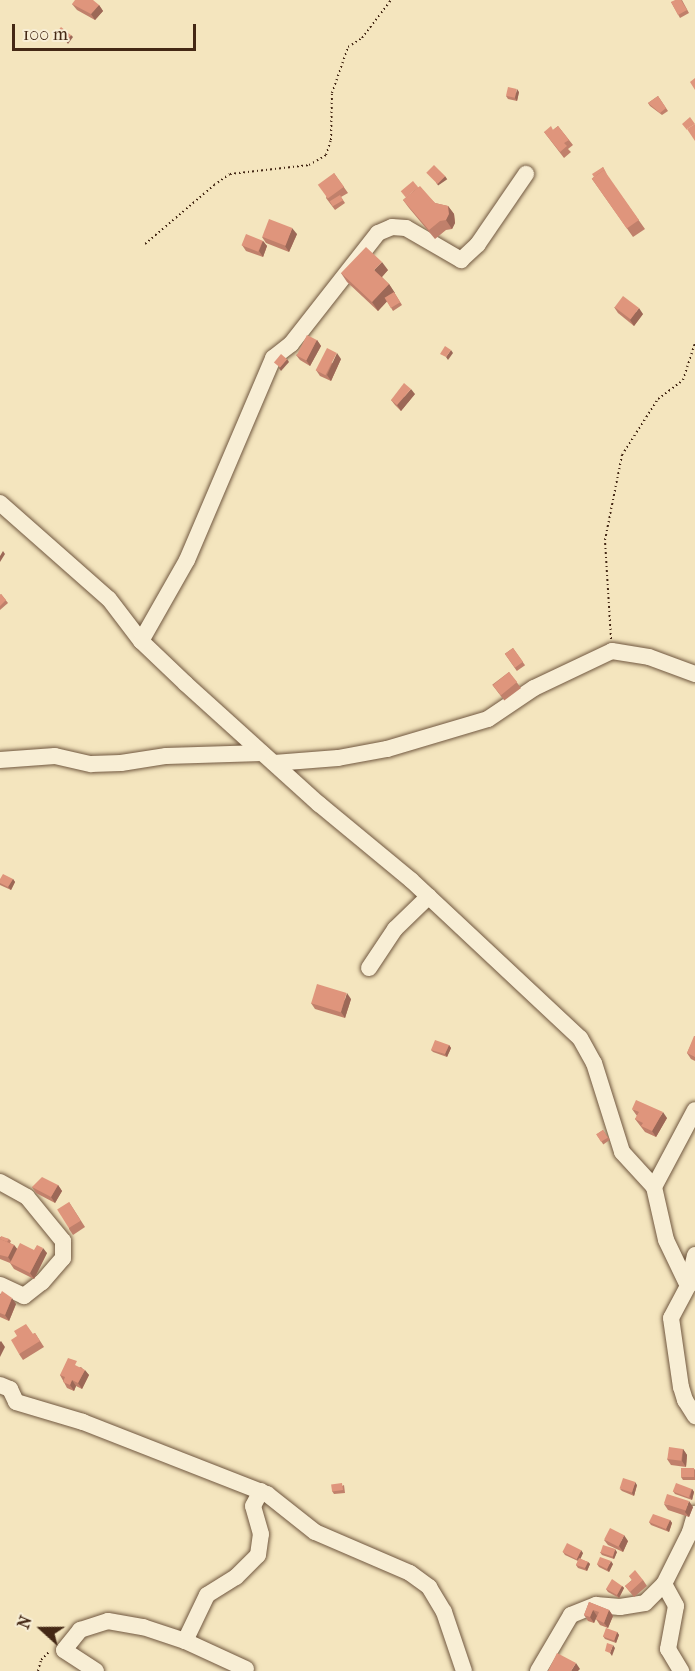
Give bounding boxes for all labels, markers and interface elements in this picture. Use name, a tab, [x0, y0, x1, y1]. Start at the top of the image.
scale bar	[15, 12, 200, 50]
text: 100 m	[23, 24, 68, 45]
north arrow	[12, 1599, 72, 1659]
text: N	[14, 1613, 36, 1631]

